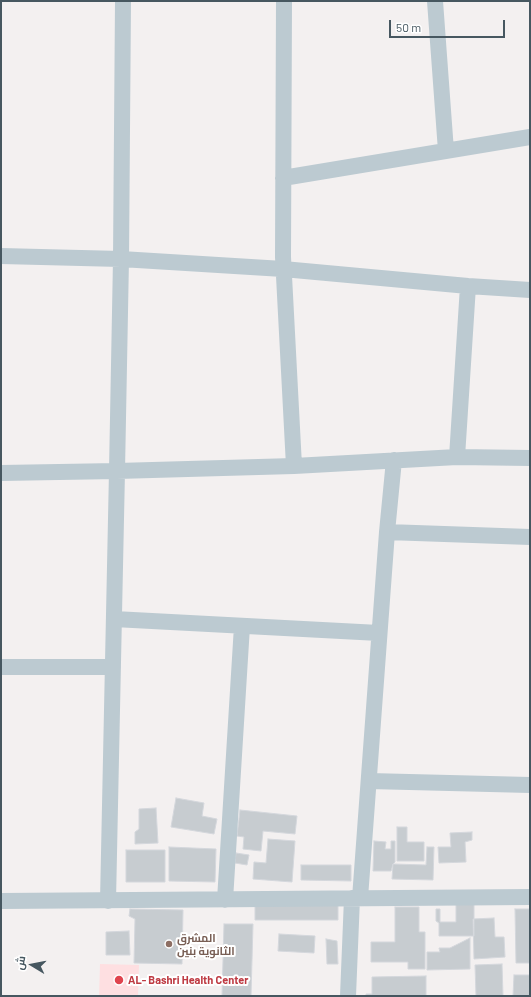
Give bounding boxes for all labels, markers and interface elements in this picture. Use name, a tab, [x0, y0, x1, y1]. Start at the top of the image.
scale bar	[391, 12, 507, 38]
text: 50 m	[396, 20, 421, 34]
place label: المشرق الثانوية بنين	[177, 931, 235, 957]
marker: المشرق الثانوية بنين	[164, 939, 174, 949]
north arrow	[12, 945, 52, 985]
text: ش	[12, 955, 27, 971]
place label: AL- Bashri Health Center	[128, 973, 248, 987]
marker: AL- Bashri Health Center	[113, 974, 125, 986]

